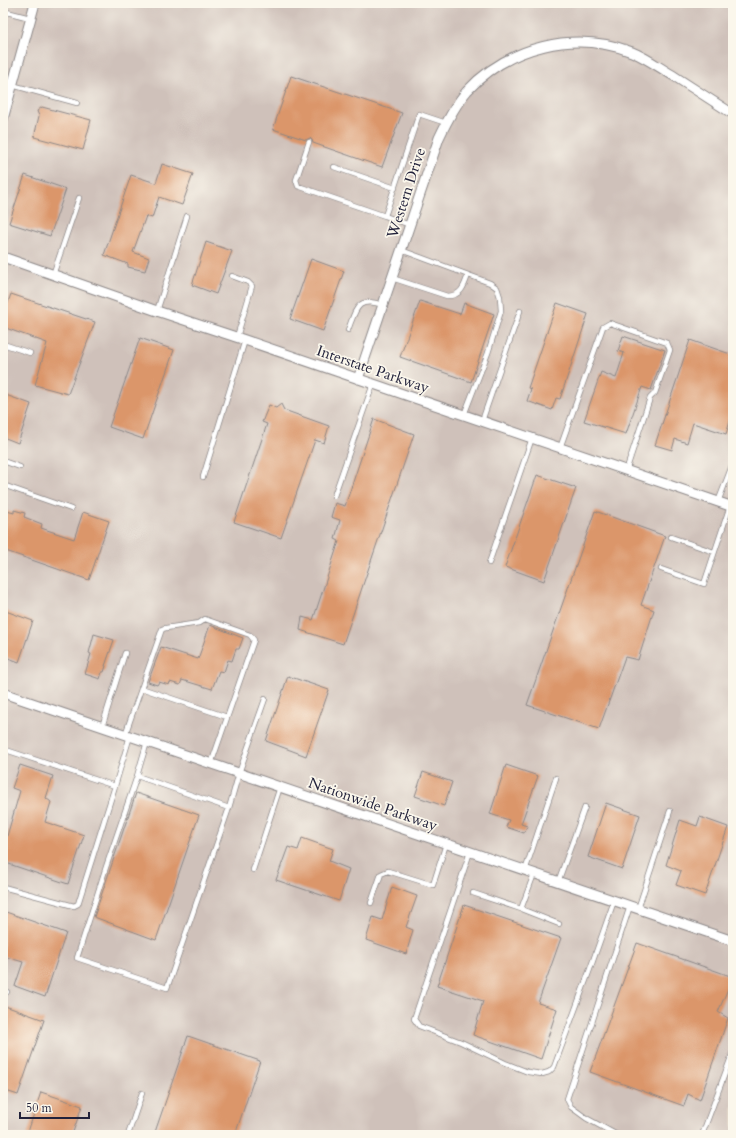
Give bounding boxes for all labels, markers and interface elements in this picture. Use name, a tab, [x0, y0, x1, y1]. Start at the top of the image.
street label: Western Drive	[382, 145, 430, 242]
street label: Interstate Parkway	[314, 340, 432, 398]
street label: Nationwide Parkway	[306, 773, 440, 835]
scale bar	[20, 1094, 89, 1120]
text: 50 m	[26, 1100, 53, 1116]

